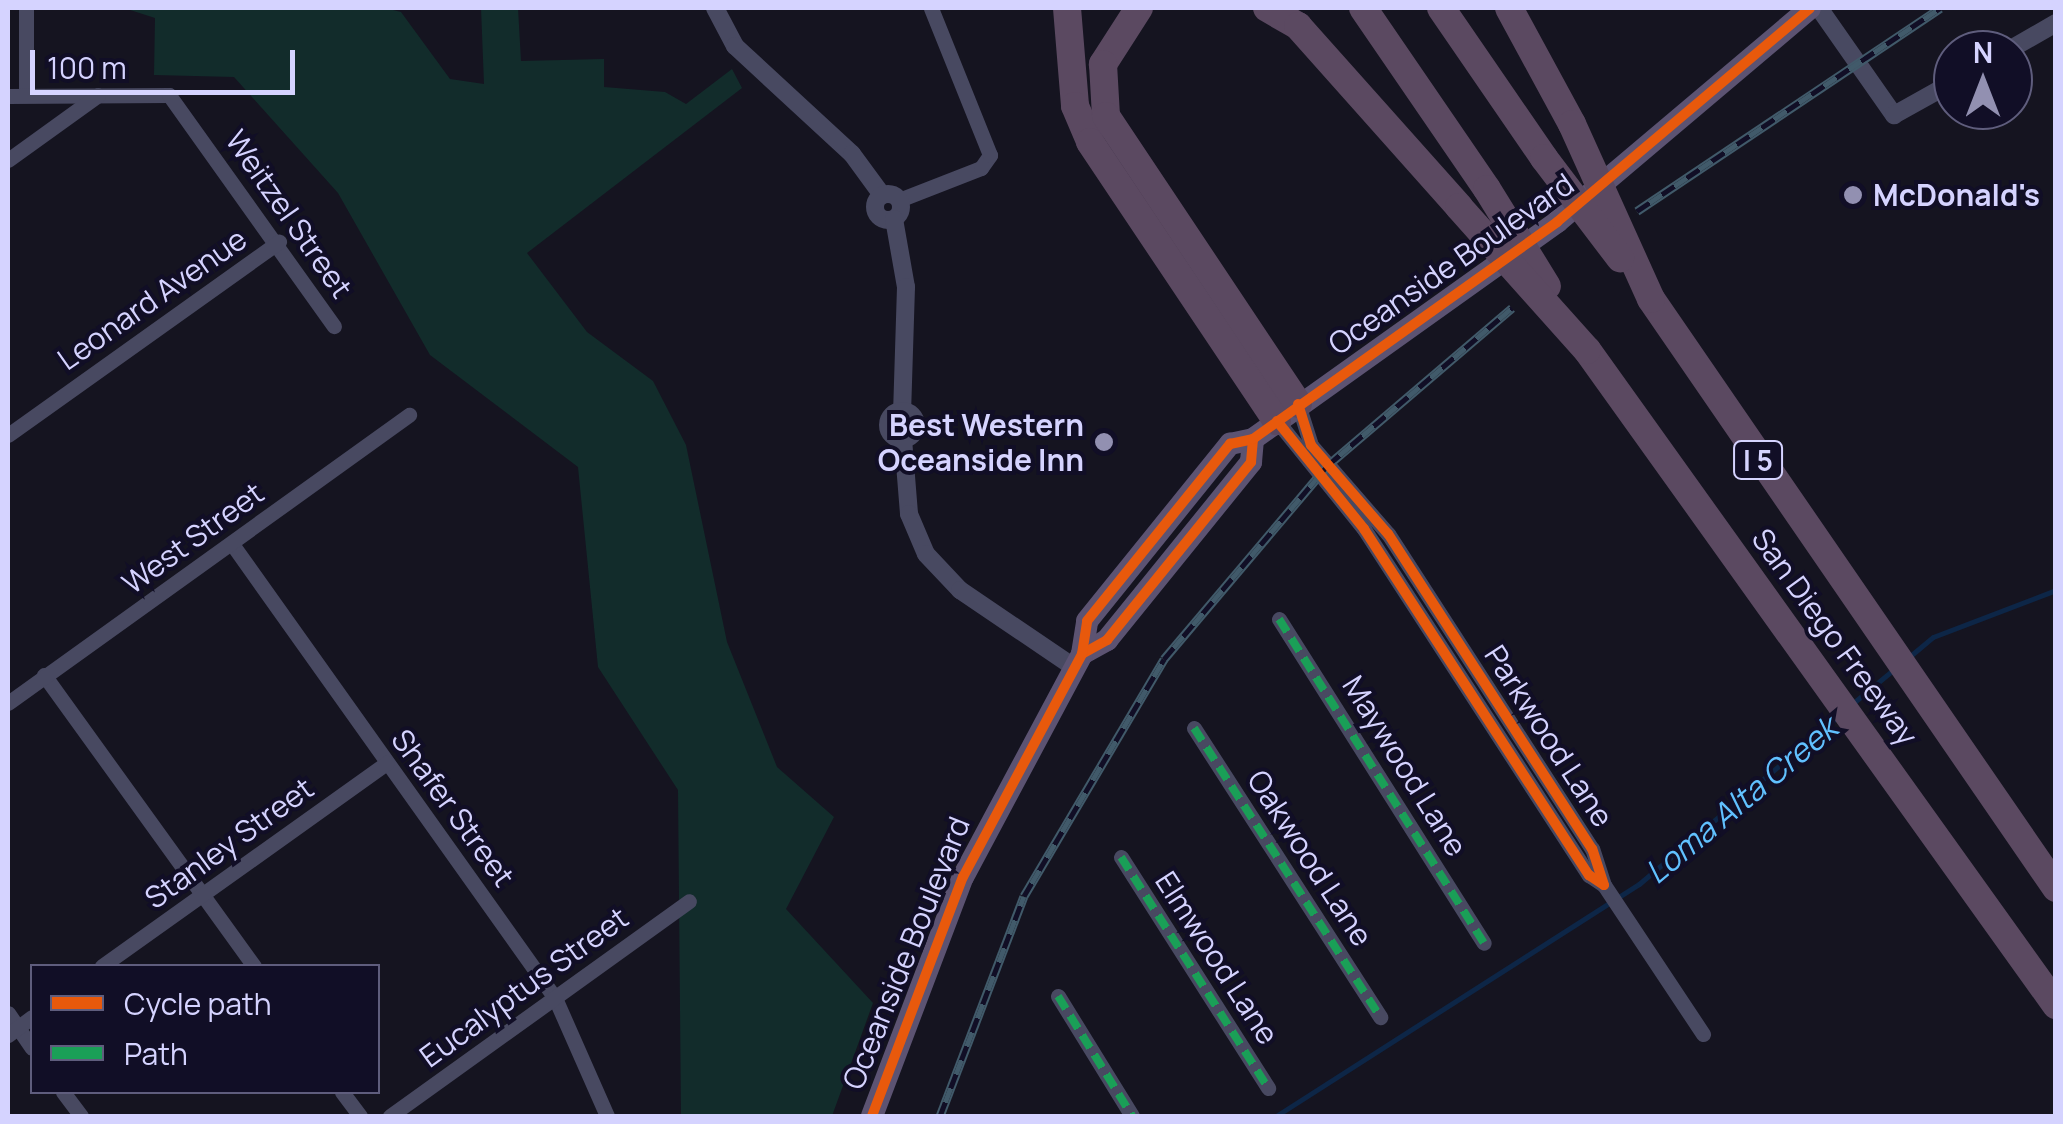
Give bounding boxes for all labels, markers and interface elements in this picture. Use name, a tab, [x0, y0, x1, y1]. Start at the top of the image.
scale bar	[35, 30, 300, 92]
north arrow	[1933, 30, 2033, 130]
text: N	[1973, 33, 1993, 71]
text: 100 m	[47, 47, 127, 88]
street label: Weitzel Street	[218, 123, 360, 305]
street label: Oceanside Boulevard	[1322, 166, 1580, 362]
place label: McDonald's	[1873, 177, 2040, 213]
marker: McDonald's	[1842, 184, 1864, 206]
street label: Leonard Avenue	[51, 221, 253, 377]
place label: Best Western Oceanside Inn	[878, 407, 1084, 478]
marker: Best Western Oceanside Inn	[1093, 431, 1115, 453]
road number: I 5	[1733, 437, 1783, 483]
street label: West Street	[115, 475, 271, 601]
street label: San Diego Freeway	[1744, 522, 1926, 752]
street label: Parkwood Lane	[1477, 639, 1621, 833]
street label: Maywood Lane	[1335, 669, 1475, 863]
water label: Loma Alta Creek	[1637, 709, 1845, 891]
street label: Shafer Street	[384, 722, 522, 894]
street label: Oakwood Lane	[1240, 763, 1380, 953]
street label: Stanley Street	[138, 770, 320, 916]
street label: Oceanside Boulevard	[835, 811, 977, 1095]
street label: Elmwood Lane	[1148, 865, 1286, 1051]
street label: Eucalyptus Street	[413, 899, 635, 1075]
legend	[30, 964, 380, 1094]
text: Cycle path	[124, 983, 272, 1024]
text: Path	[124, 1033, 188, 1074]

